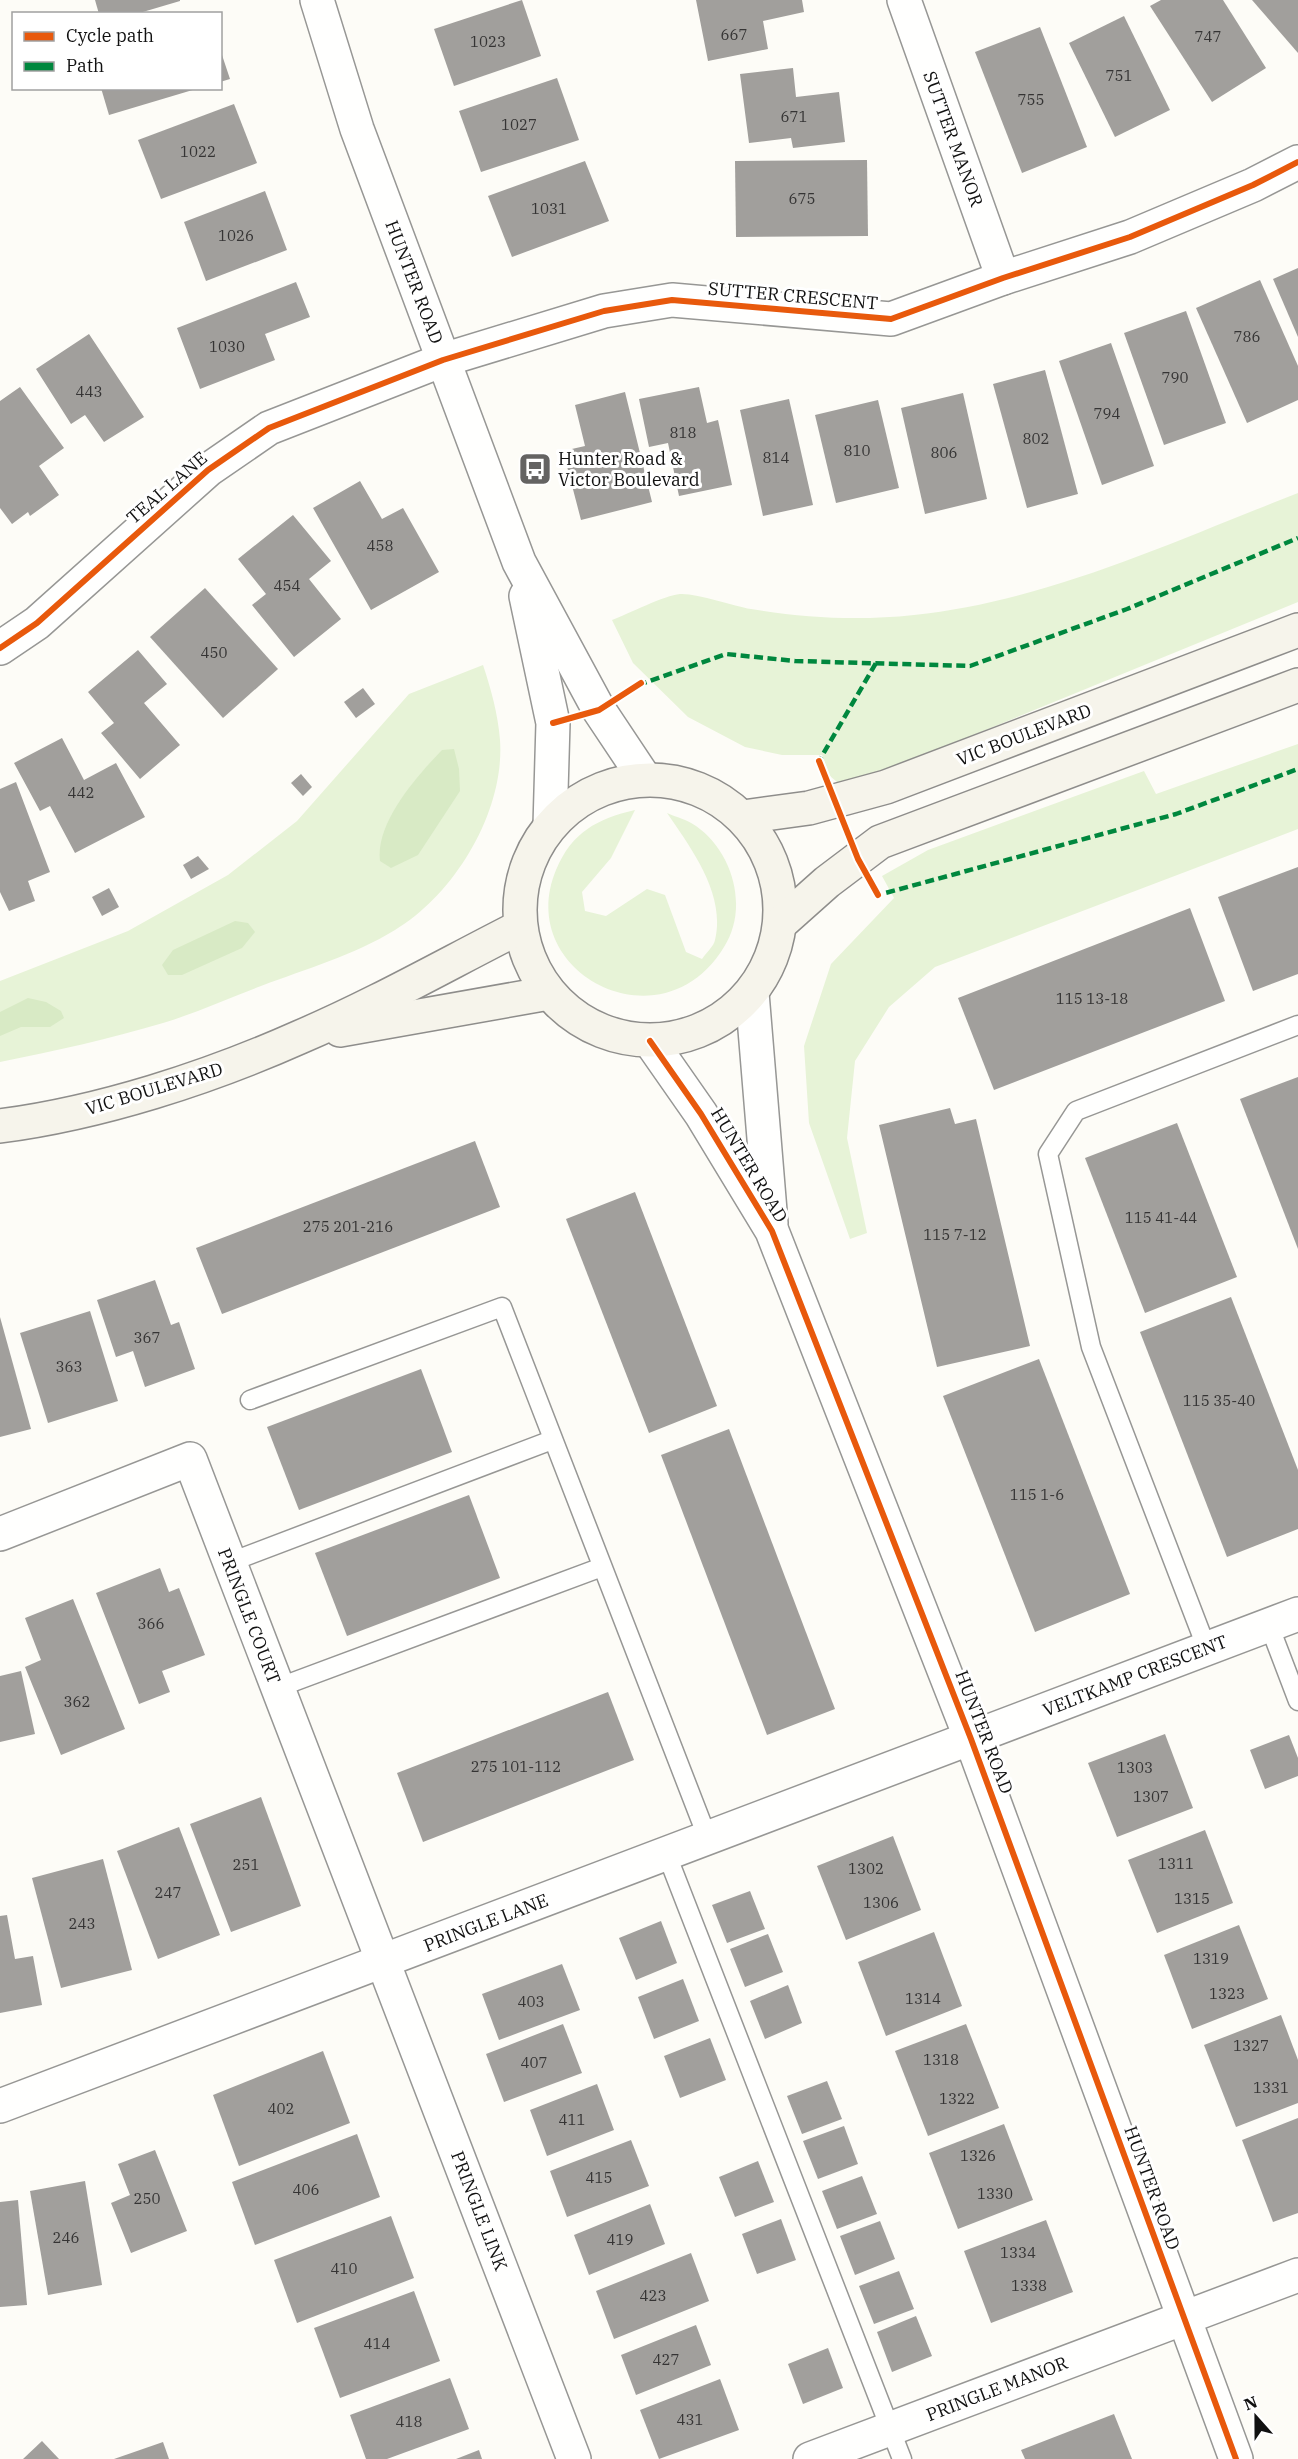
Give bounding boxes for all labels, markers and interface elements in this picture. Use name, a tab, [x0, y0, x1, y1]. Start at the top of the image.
legend	[12, 12, 222, 90]
text: Cycle path	[66, 24, 154, 47]
house number: 667	[720, 25, 748, 44]
house number: 747	[1194, 27, 1222, 46]
house number: 1023	[470, 32, 506, 51]
text: Path	[66, 54, 104, 77]
house number: 751	[1105, 66, 1133, 85]
street label: SUTTER MANOR	[918, 68, 989, 210]
house number: 755	[1017, 90, 1045, 109]
house number: 671	[780, 107, 808, 126]
house number: 1027	[501, 115, 537, 134]
house number: 1022	[180, 142, 216, 161]
house number: 675	[788, 189, 816, 208]
house number: 1031	[531, 199, 567, 218]
street label: HUNTER ROAD	[380, 217, 449, 347]
house number: 1026	[218, 226, 254, 245]
street label: SUTTER CRESCENT	[707, 277, 879, 314]
house number: 786	[1233, 327, 1261, 346]
house number: 1030	[209, 337, 245, 356]
house number: 790	[1161, 368, 1189, 387]
house number: 443	[75, 382, 103, 401]
house number: 794	[1093, 404, 1121, 423]
house number: 818	[669, 423, 697, 442]
house number: 802	[1022, 429, 1050, 448]
house number: 810	[843, 441, 871, 460]
house number: 806	[930, 443, 958, 462]
street label: TEAL LANE	[122, 446, 212, 529]
place label: Hunter Road & Victor Boulevard	[558, 447, 700, 491]
house number: 814	[762, 448, 790, 467]
bus stop icon: Hunter Road & Victor Boulevard	[517, 451, 553, 487]
house number: 458	[366, 536, 394, 555]
house number: 454	[273, 576, 301, 595]
house number: 450	[200, 643, 228, 662]
street label: VIC BOULEVARD	[953, 698, 1094, 771]
house number: 442	[67, 783, 95, 802]
house number: 115 13-18	[1056, 989, 1128, 1008]
street label: VIC BOULEVARD	[82, 1057, 225, 1120]
street label: HUNTER ROAD	[706, 1103, 793, 1227]
house number: 115 41-44	[1125, 1208, 1197, 1227]
house number: 275 201-216	[303, 1217, 393, 1236]
house number: 115 7-12	[923, 1225, 987, 1244]
house number: 367	[133, 1328, 161, 1347]
house number: 363	[55, 1357, 83, 1376]
house number: 115 35-40	[1183, 1391, 1255, 1410]
house number: 115 1-6	[1010, 1485, 1064, 1504]
street label: PRINGLE COURT	[213, 1545, 286, 1687]
house number: 366	[137, 1614, 165, 1633]
street label: VELTKAMP CRESCENT	[1039, 1630, 1231, 1721]
street label: HUNTER ROAD	[950, 1667, 1019, 1797]
house number: 362	[63, 1692, 91, 1711]
house number: 275 101-112	[471, 1757, 561, 1776]
house number: 1303	[1117, 1758, 1153, 1777]
house number: 1307	[1133, 1787, 1169, 1806]
house number: 1311	[1158, 1854, 1194, 1873]
house number: 251	[232, 1855, 260, 1874]
house number: 1302	[848, 1859, 884, 1878]
house number: 247	[154, 1883, 182, 1902]
street label: PRINGLE LANE	[420, 1888, 551, 1957]
house number: 1315	[1174, 1889, 1210, 1908]
house number: 1306	[863, 1893, 899, 1912]
house number: 243	[68, 1914, 96, 1933]
house number: 1319	[1193, 1949, 1229, 1968]
house number: 1323	[1209, 1984, 1245, 2003]
house number: 1314	[905, 1989, 941, 2008]
house number: 403	[517, 1992, 545, 2011]
house number: 1327	[1233, 2036, 1269, 2055]
house number: 1318	[923, 2050, 959, 2069]
house number: 407	[520, 2053, 548, 2072]
house number: 1331	[1253, 2078, 1289, 2097]
house number: 1322	[939, 2089, 975, 2108]
house number: 402	[267, 2099, 295, 2118]
house number: 411	[558, 2110, 586, 2129]
street label: HUNTER ROAD	[1119, 2123, 1186, 2253]
house number: 1326	[960, 2146, 996, 2165]
street label: PRINGLE LINK	[446, 2148, 513, 2274]
house number: 415	[585, 2168, 613, 2187]
house number: 406	[292, 2180, 320, 2199]
house number: 1330	[977, 2184, 1013, 2203]
house number: 250	[133, 2189, 161, 2208]
house number: 246	[52, 2228, 80, 2247]
house number: 419	[606, 2230, 634, 2249]
house number: 1334	[1000, 2243, 1036, 2262]
house number: 410	[330, 2259, 358, 2278]
house number: 1338	[1011, 2276, 1047, 2295]
house number: 423	[639, 2286, 667, 2305]
house number: 414	[363, 2334, 391, 2353]
house number: 427	[652, 2350, 680, 2369]
street label: PRINGLE MANOR	[923, 2351, 1071, 2426]
north arrow	[1226, 2387, 1286, 2447]
text: N	[1241, 2391, 1260, 2415]
house number: 431	[676, 2410, 704, 2429]
house number: 418	[395, 2412, 423, 2431]

